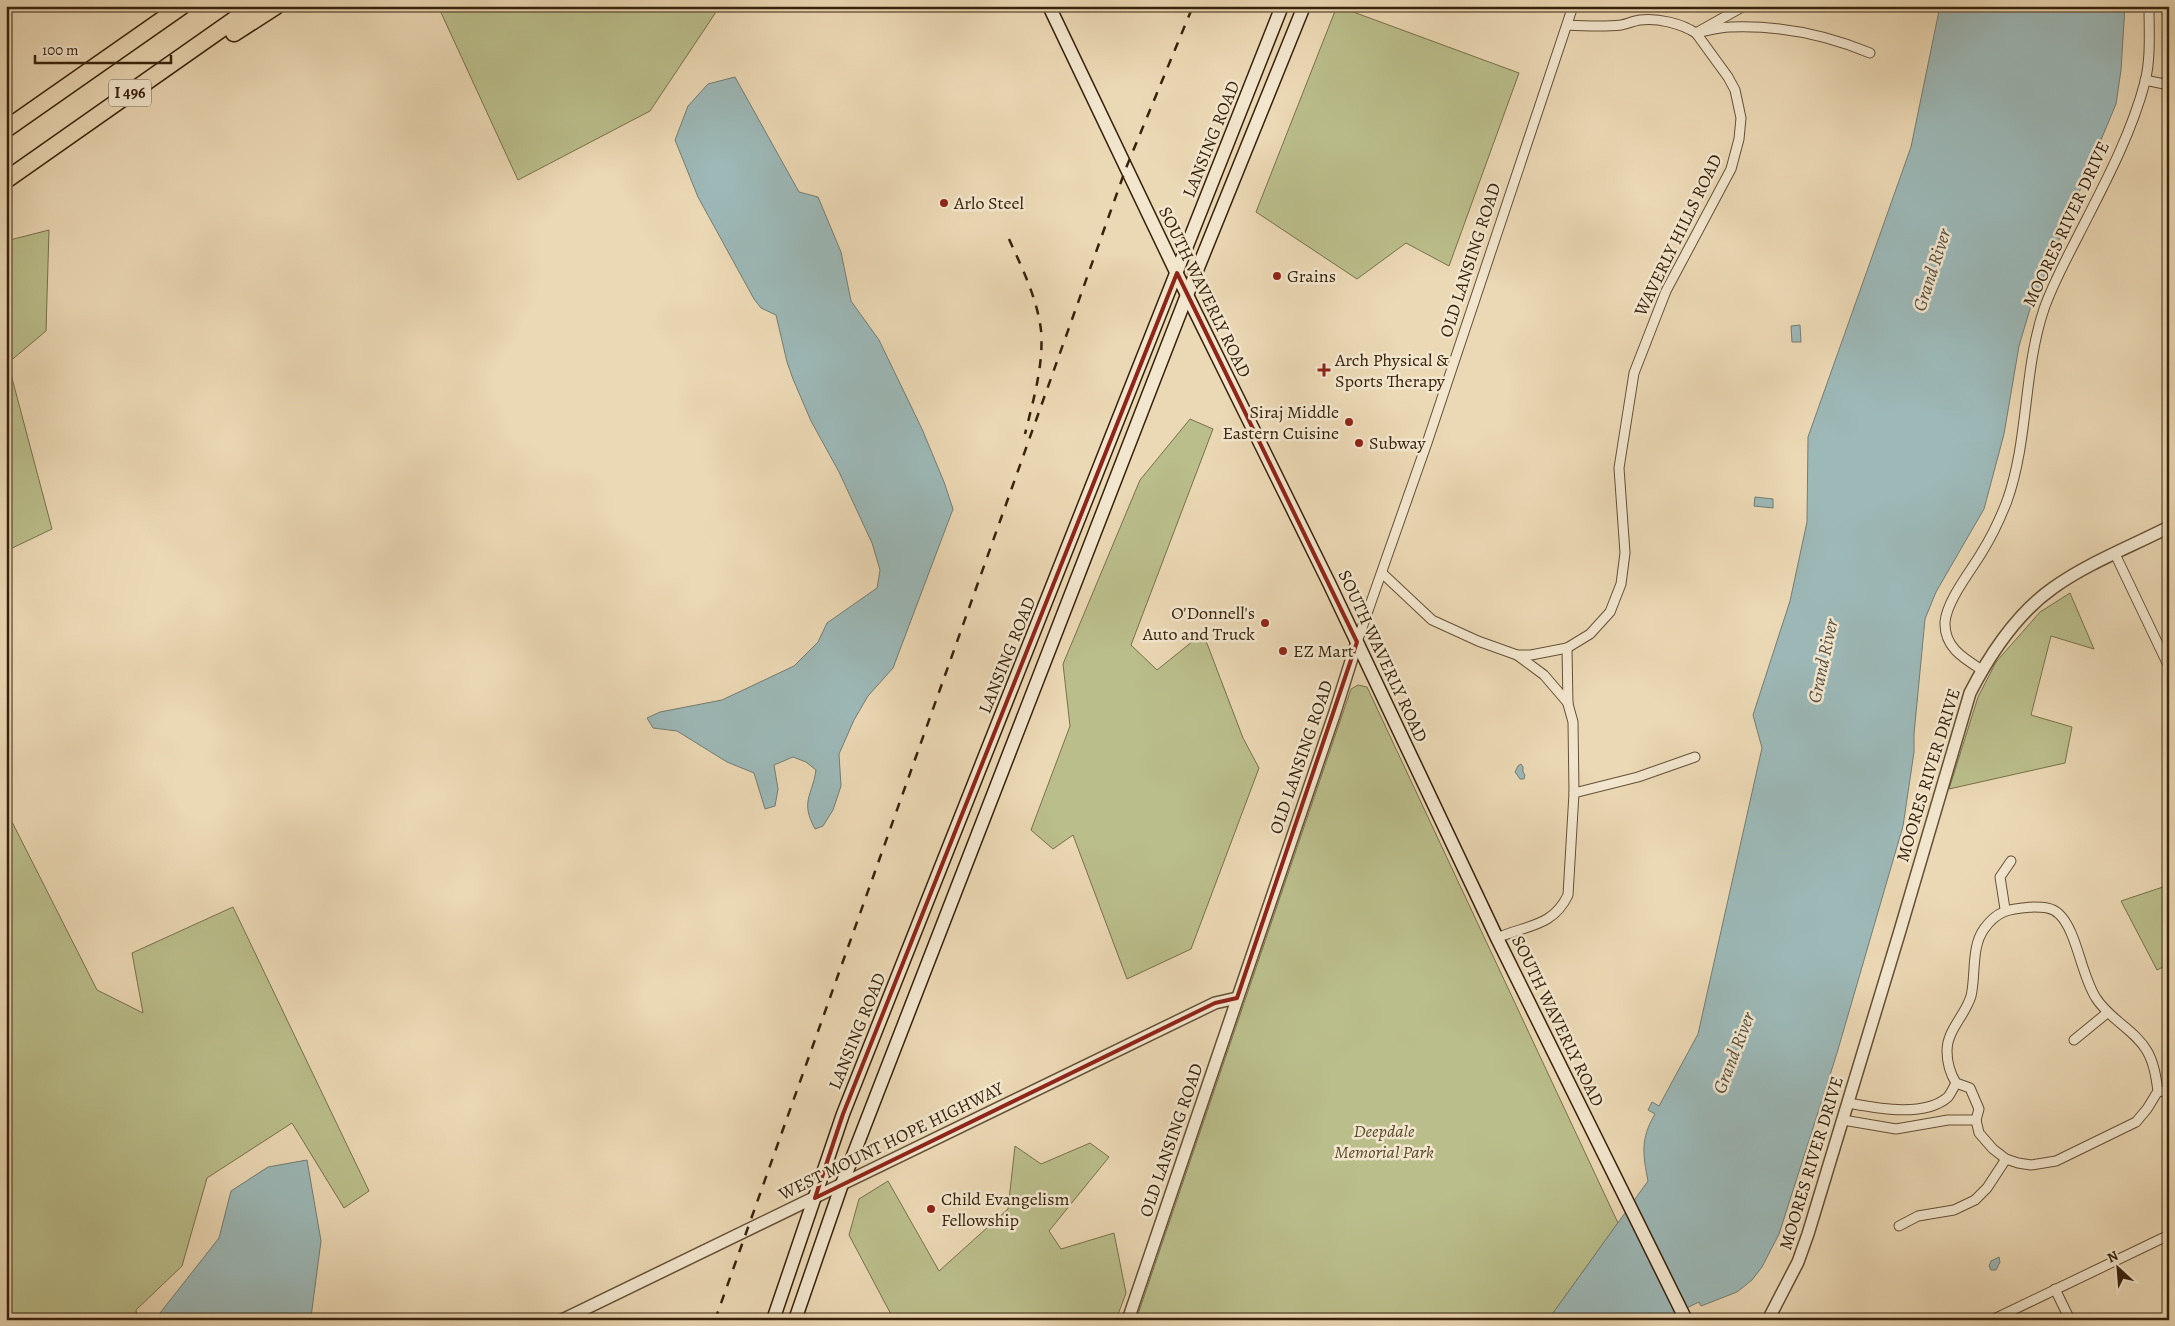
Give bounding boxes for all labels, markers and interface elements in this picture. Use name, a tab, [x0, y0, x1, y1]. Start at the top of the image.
scale bar	[35, 32, 171, 64]
text: 100 m	[42, 40, 79, 60]
street label: LANSING ROAD	[1177, 77, 1245, 201]
road number: I 496	[109, 80, 151, 106]
street label: MOORES RIVER DRIVE	[2017, 137, 2115, 311]
street label: WAVERLY HILLS ROAD	[1628, 150, 1728, 321]
street label: OLD LANSING ROAD	[1434, 180, 1506, 340]
place label: Arlo Steel	[953, 191, 1025, 215]
marker: Arlo Steel	[938, 197, 950, 209]
street label: SOUTH WAVERLY ROAD	[1153, 202, 1257, 382]
water label: Grand River	[1906, 224, 1958, 315]
place label: Grains	[1287, 264, 1336, 288]
marker: Grains	[1271, 270, 1283, 282]
place label: Arch Physical & Sports Therapy	[1334, 348, 1449, 393]
marker: Arch Physical & Sports Therapy	[1317, 363, 1331, 377]
place label: Siraj Middle Eastern Cuisine	[1222, 400, 1339, 445]
marker: Siraj Middle Eastern Cuisine	[1343, 416, 1355, 428]
place label: Subway	[1369, 431, 1427, 455]
marker: Subway	[1353, 437, 1365, 449]
street label: SOUTH WAVERLY ROAD	[1332, 566, 1434, 746]
street label: LANSING ROAD	[973, 593, 1041, 717]
place label: O'Donnell's Auto and Truck	[1142, 601, 1255, 646]
water label: Grand River	[1801, 615, 1845, 705]
marker: O'Donnell's Auto and Truck	[1259, 617, 1271, 629]
place label: EZ Mart	[1293, 639, 1354, 663]
marker: EZ Mart	[1277, 645, 1289, 657]
street label: OLD LANSING ROAD	[1263, 677, 1339, 837]
street label: MOORES RIVER DRIVE	[1890, 685, 1966, 865]
street label: SOUTH WAVERLY ROAD	[1506, 931, 1610, 1111]
street label: LANSING ROAD	[823, 969, 891, 1093]
water label: Grand River	[1707, 1007, 1762, 1098]
street label: OLD LANSING ROAD	[1133, 1060, 1209, 1220]
street label: MOORES RIVER DRIVE	[1773, 1073, 1849, 1253]
street label: WEST MOUNT HOPE HIGHWAY	[774, 1075, 1009, 1206]
park label: Deepdale Memorial Park	[1334, 1119, 1434, 1164]
place label: Child Evangelism Fellowship	[941, 1187, 1069, 1232]
marker: Child Evangelism Fellowship	[925, 1203, 937, 1215]
north arrow	[2092, 1244, 2142, 1294]
text: N	[2104, 1246, 2121, 1268]

